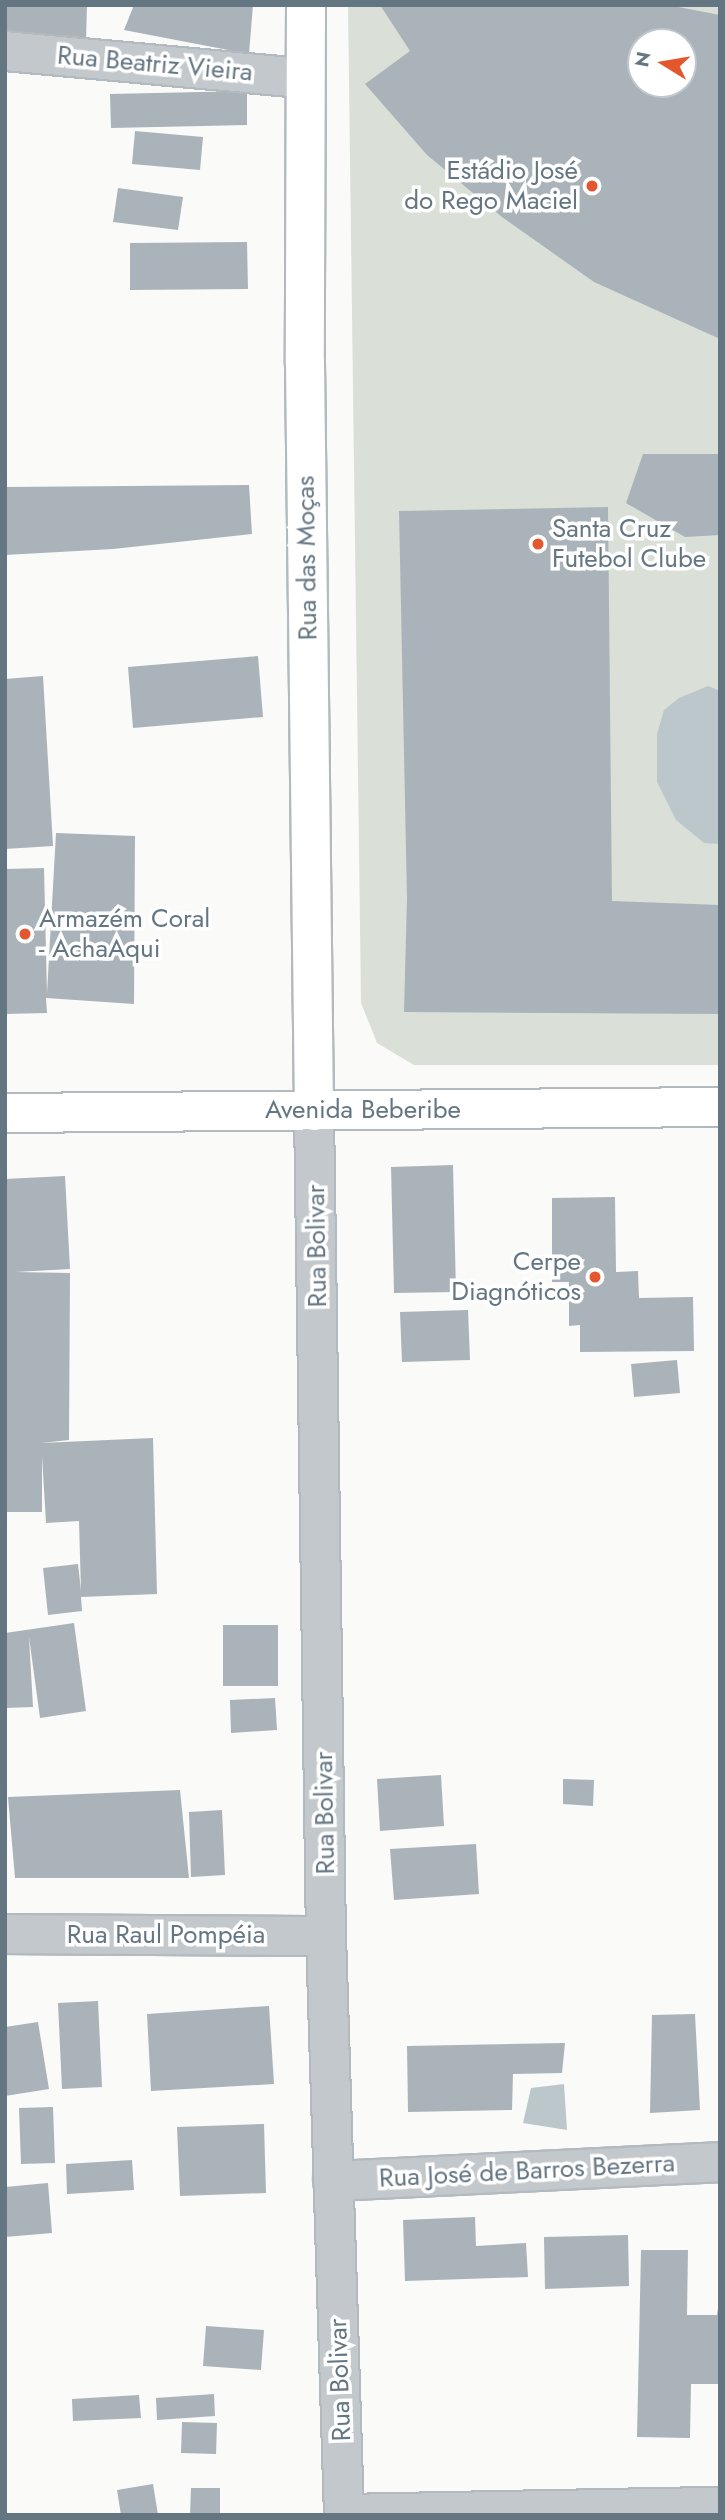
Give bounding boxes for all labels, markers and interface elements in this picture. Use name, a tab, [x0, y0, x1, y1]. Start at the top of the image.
north arrow	[627, 28, 697, 98]
street label: Rua Beatriz Vieira	[56, 40, 254, 88]
text: N	[628, 49, 658, 69]
place label: Estádio José do Rego Maciel	[404, 155, 578, 216]
marker: Estádio José do Rego Maciel	[584, 178, 600, 194]
street label: Rua das Moças	[290, 475, 324, 641]
place label: Santa Cruz Futebol Clube	[552, 513, 706, 574]
marker: Santa Cruz Futebol Clube	[530, 536, 546, 552]
place label: Armazém Coral - AchaAqui	[39, 903, 210, 964]
marker: Armazém Coral - AchaAqui	[17, 926, 33, 942]
street label: Avenida Beberibe	[265, 1094, 461, 1126]
street label: Rua Bolivar	[300, 1184, 334, 1308]
place label: Cerpe Diagnóticos	[451, 1246, 581, 1308]
marker: Cerpe Diagnóticos	[587, 1269, 603, 1285]
street label: Rua Bolivar	[308, 1751, 342, 1875]
street label: Rua Raul Pompéia	[67, 1919, 265, 1951]
street label: Rua José de Barros Bezerra	[378, 2148, 676, 2194]
street label: Rua Bolivar	[322, 2318, 358, 2442]

